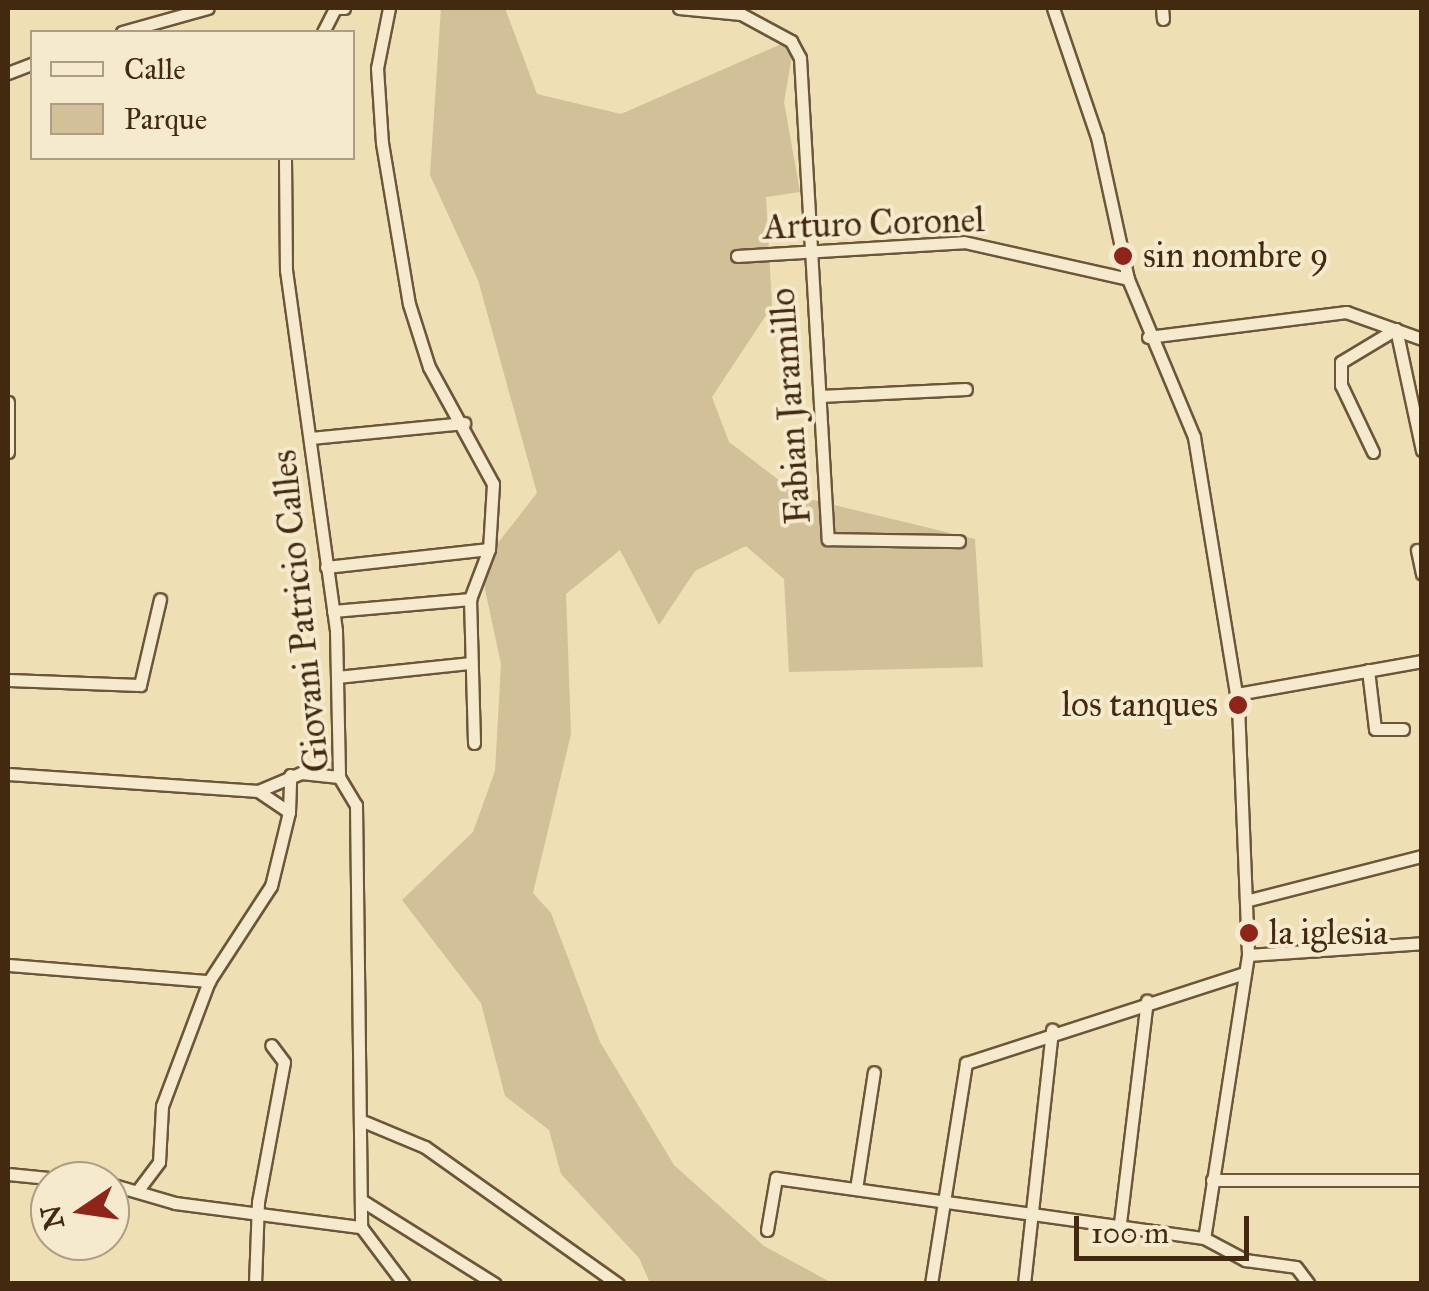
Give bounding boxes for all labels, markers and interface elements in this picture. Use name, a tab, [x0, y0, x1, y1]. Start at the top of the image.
legend	[30, 30, 355, 160]
text: Calle	[124, 51, 186, 87]
text: Parque	[124, 101, 207, 137]
street label: Arturo Coronel	[763, 199, 985, 249]
place label: sin nombre 9	[1143, 235, 1328, 277]
marker: sin nombre 9	[1112, 245, 1134, 267]
street label: Fabian Jaramillo	[762, 287, 820, 525]
street label: Giovani Patricio Calles	[263, 448, 339, 774]
place label: los tanques	[1062, 684, 1218, 726]
marker: los tanques	[1227, 694, 1249, 716]
place label: la iglesia	[1269, 912, 1388, 954]
marker: la iglesia	[1238, 922, 1260, 944]
north arrow	[30, 1161, 130, 1261]
scale bar	[1079, 1196, 1254, 1258]
text: N	[33, 1202, 72, 1233]
text: 100 m	[1091, 1215, 1169, 1251]

